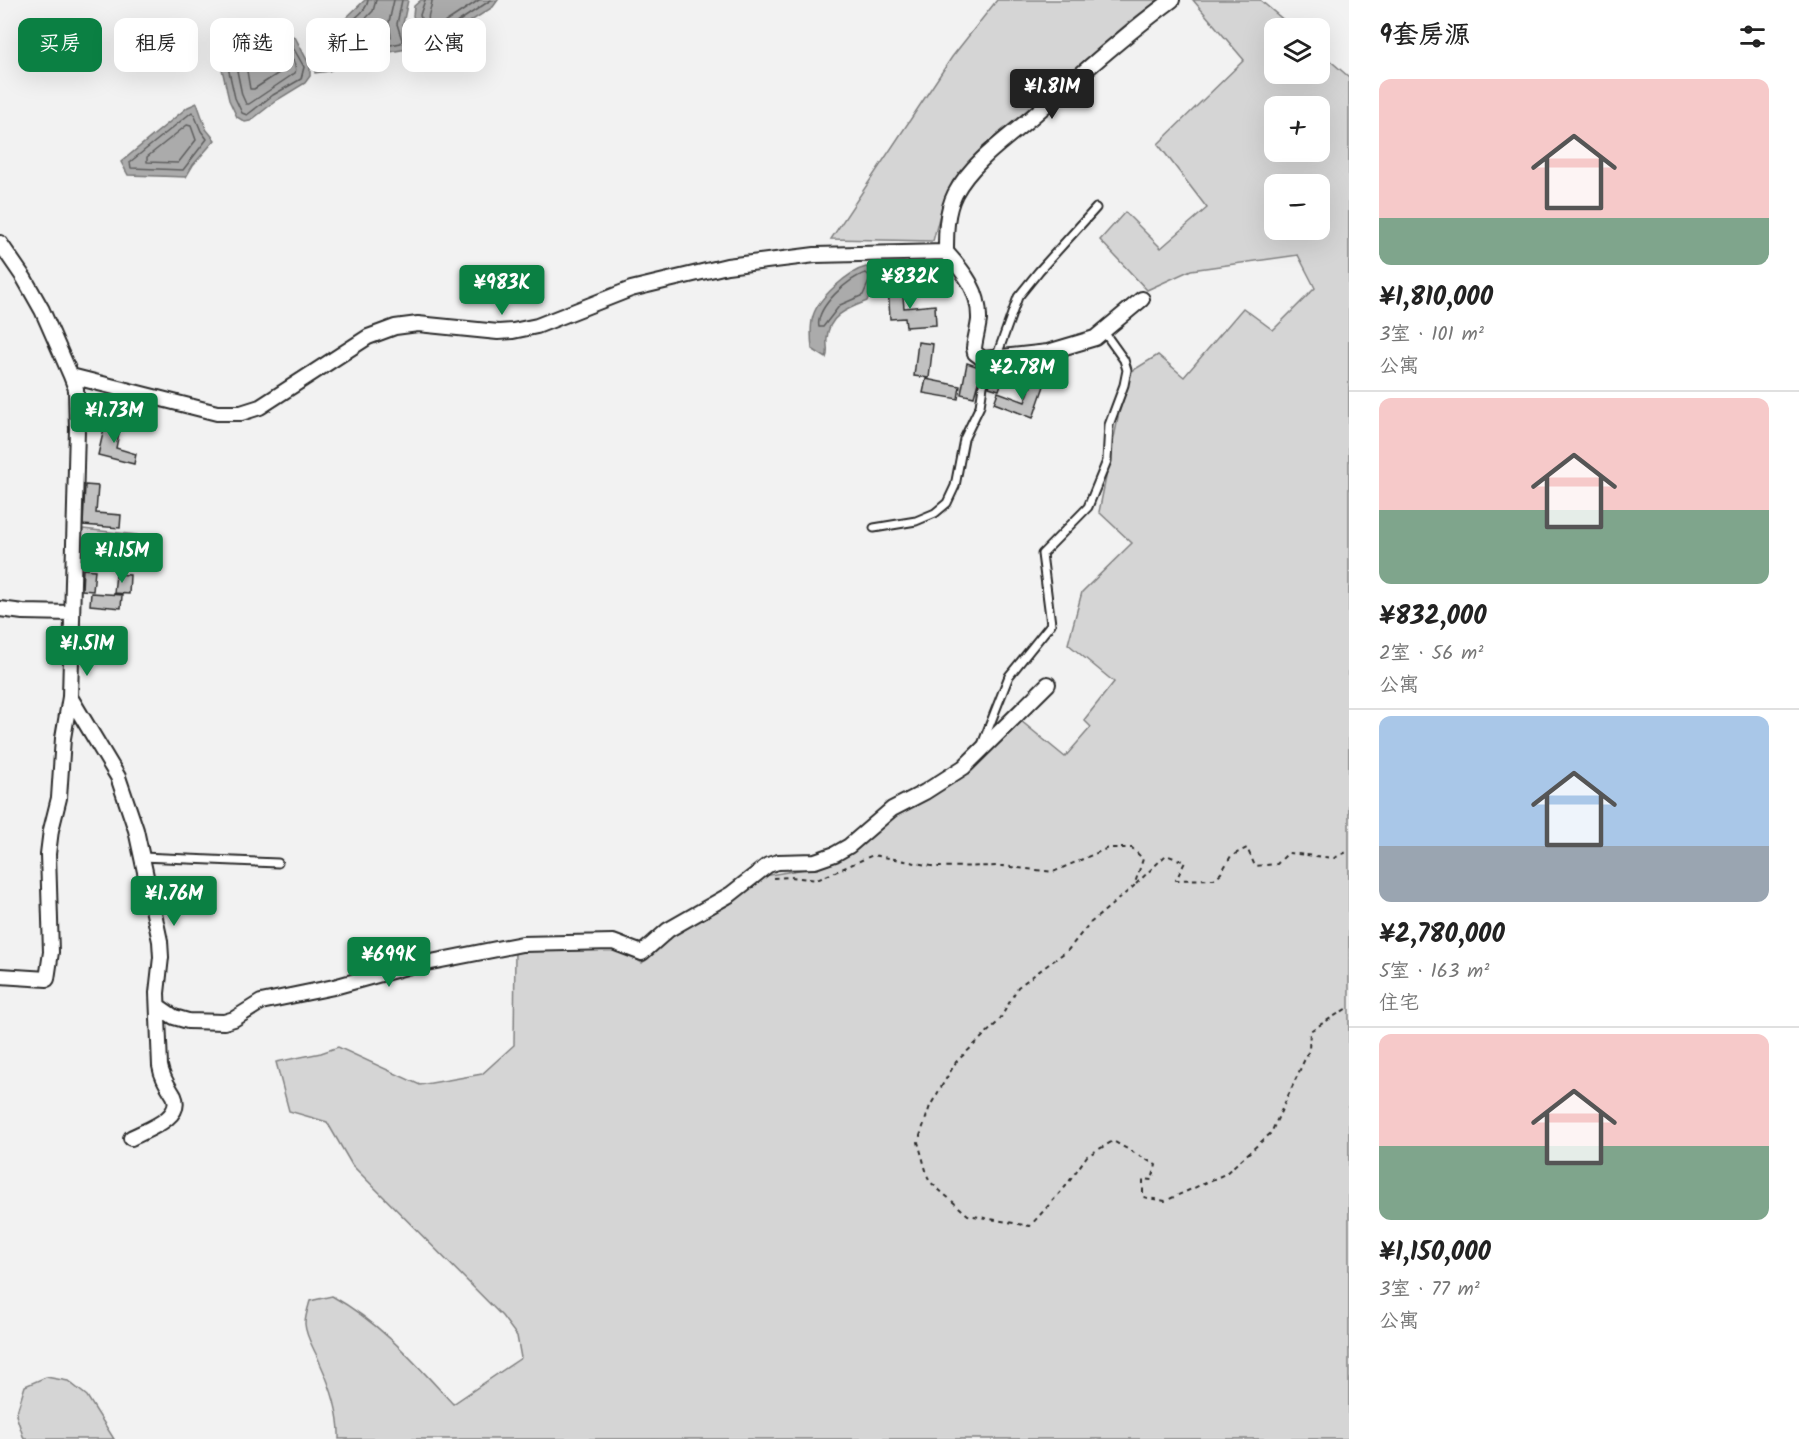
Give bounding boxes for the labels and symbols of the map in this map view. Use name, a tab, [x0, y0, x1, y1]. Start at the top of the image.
pin: ¥1.81M	[1003, 69, 1101, 120]
pin: ¥832K	[868, 259, 952, 310]
pin: ¥983K	[460, 265, 544, 316]
pin: ¥2.78M	[973, 350, 1071, 401]
pin: ¥1.73M	[65, 393, 163, 444]
pin: ¥1.15M	[73, 533, 171, 584]
pin: ¥1.51M	[38, 626, 136, 677]
pin: ¥1.76M	[125, 876, 223, 927]
pin: ¥699K	[347, 937, 431, 988]

